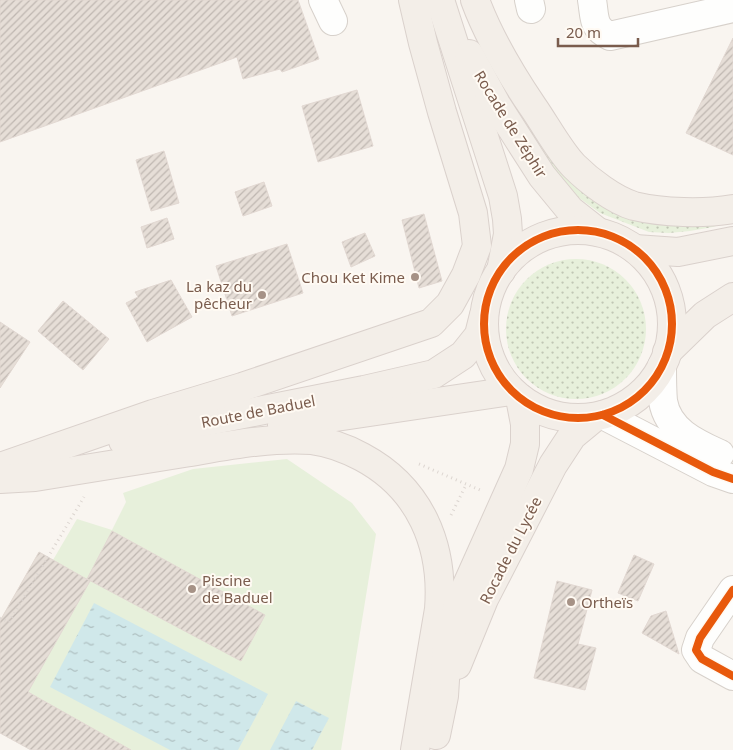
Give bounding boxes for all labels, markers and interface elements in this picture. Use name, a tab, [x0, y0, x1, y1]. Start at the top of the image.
scale bar	[558, 15, 638, 47]
text: 20 m	[566, 22, 601, 42]
street label: Rocade de Zéphir	[470, 67, 552, 181]
place label: Chou Ket Kime	[301, 267, 405, 287]
marker: Chou Ket Kime	[409, 271, 421, 283]
place label: La kaz du pêcheur	[186, 276, 252, 313]
marker: La kaz du pêcheur	[256, 289, 268, 301]
street label: Route de Baduel	[199, 390, 317, 432]
street label: Rocade du Lycée	[474, 493, 546, 607]
place label: Piscine de Baduel	[202, 570, 273, 607]
marker: Piscine de Baduel	[186, 583, 198, 595]
place label: Ortheïs	[581, 592, 633, 612]
marker: Ortheïs	[565, 596, 577, 608]

